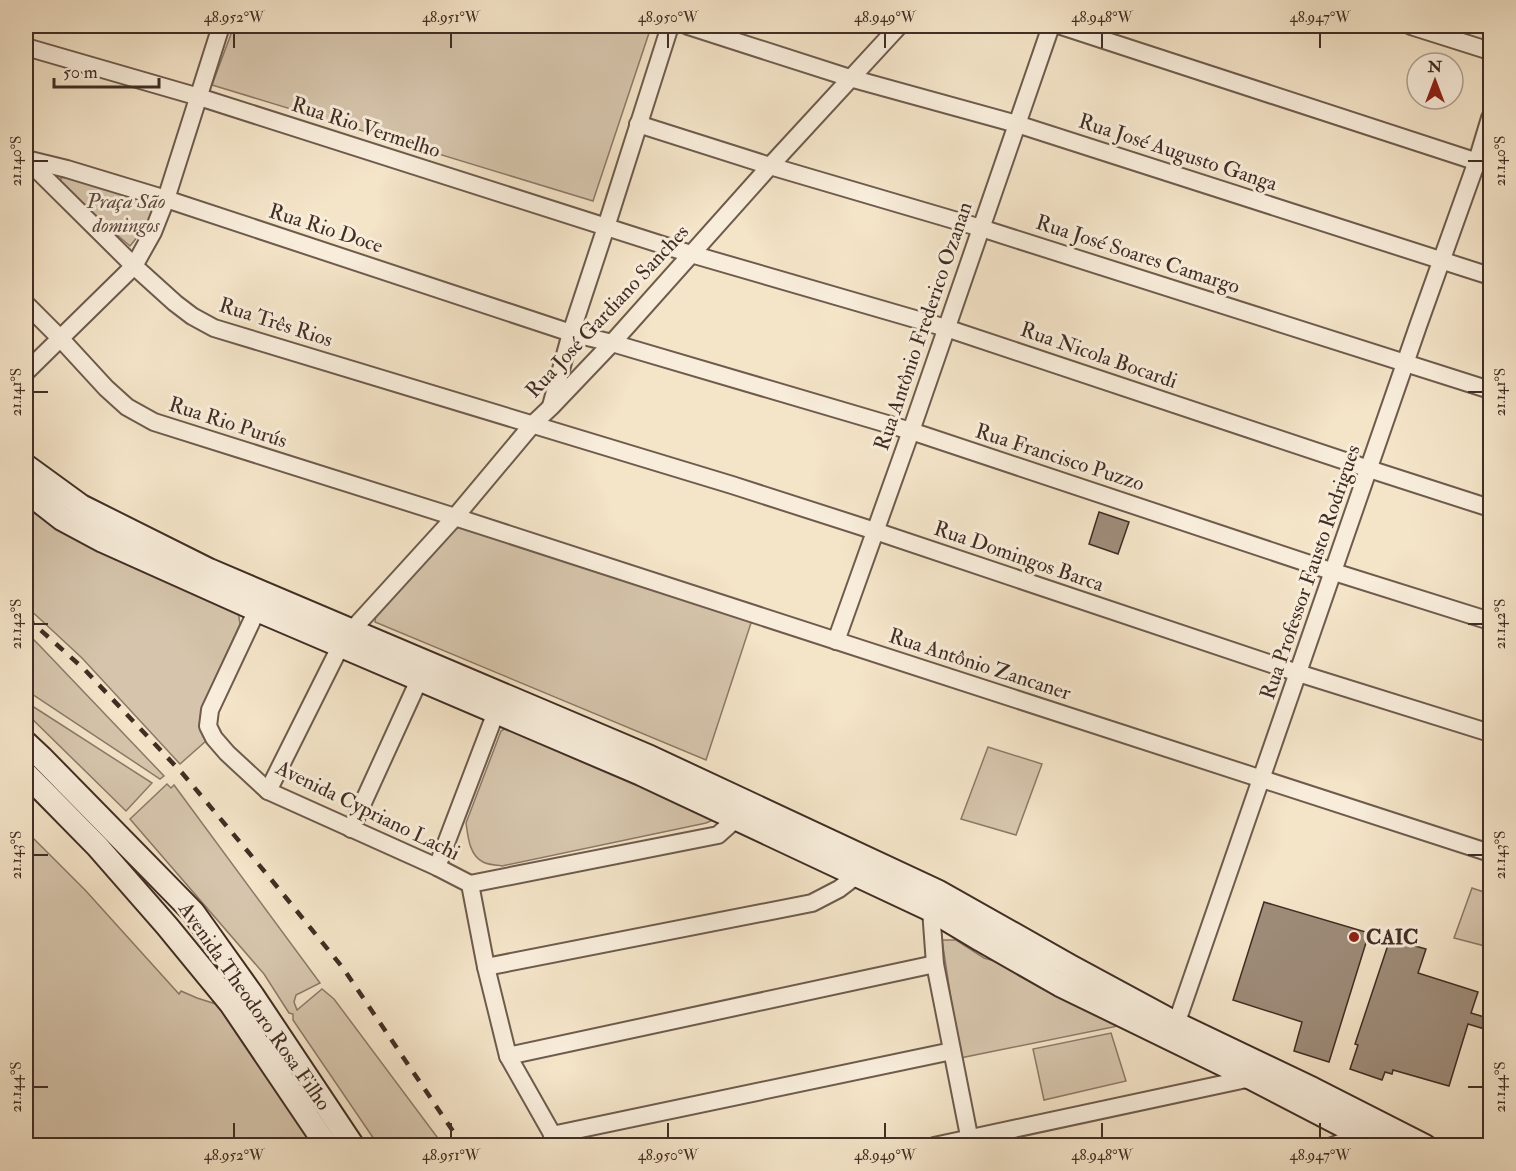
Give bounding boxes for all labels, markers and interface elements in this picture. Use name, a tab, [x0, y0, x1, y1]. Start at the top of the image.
text: 48.952°W	[204, 8, 265, 27]
text: 48.951°W	[422, 8, 481, 27]
text: 48.950°W	[638, 8, 699, 27]
text: 48.949°W	[854, 8, 917, 27]
text: 48.948°W	[1071, 8, 1133, 27]
text: 48.947°W	[1290, 8, 1351, 27]
scale bar	[54, 51, 159, 89]
north arrow	[1405, 51, 1465, 111]
text: N	[1427, 57, 1443, 77]
text: 50 m	[63, 61, 98, 84]
street label: Rua Rio Vermelho	[288, 91, 444, 164]
street label: Rua José Augusto Ganga	[1075, 108, 1281, 197]
text: 21.140°S	[7, 136, 26, 186]
text: 21.140°S	[1491, 136, 1510, 186]
park label: Praça São domingos	[86, 188, 165, 239]
street label: Rua Rio Doce	[265, 197, 386, 260]
street label: Rua Antônio Frederico Ozanan	[868, 198, 979, 454]
street label: Rua José Soares Camargo	[1032, 209, 1243, 300]
street label: Rua José Gardiano Sanches	[520, 219, 695, 404]
street label: Rua Três Rios	[216, 291, 336, 354]
street label: Rua Nicola Bocardi	[1017, 316, 1181, 395]
text: 21.141°S	[7, 368, 26, 416]
text: 21.141°S	[1491, 368, 1510, 416]
street label: Rua Rio Purús	[165, 391, 290, 454]
street label: Rua Francisco Puzzo	[972, 417, 1148, 498]
street label: Rua Professor Fausto Rodrigues	[1254, 441, 1367, 703]
street label: Rua Domingos Barca	[930, 515, 1108, 598]
text: 21.142°S	[7, 599, 26, 649]
text: 21.142°S	[1491, 599, 1510, 649]
street label: Rua Antônio Zancaner	[885, 622, 1075, 707]
street label: Avenida Cypriano Lachi	[270, 754, 465, 867]
text: 21.143°S	[7, 831, 26, 879]
text: 21.143°S	[1491, 831, 1510, 879]
street label: Avenida Theodoro Rosa Filho	[172, 896, 337, 1116]
place label: CAIC	[1366, 924, 1418, 951]
marker: CAIC	[1347, 930, 1361, 944]
text: 21.144°S	[7, 1061, 26, 1113]
text: 21.144°S	[1491, 1061, 1510, 1113]
text: 48.952°W	[204, 1146, 265, 1165]
text: 48.951°W	[422, 1146, 481, 1165]
text: 48.950°W	[638, 1146, 699, 1165]
text: 48.949°W	[854, 1146, 917, 1165]
text: 48.948°W	[1071, 1146, 1133, 1165]
text: 48.947°W	[1290, 1146, 1351, 1165]

